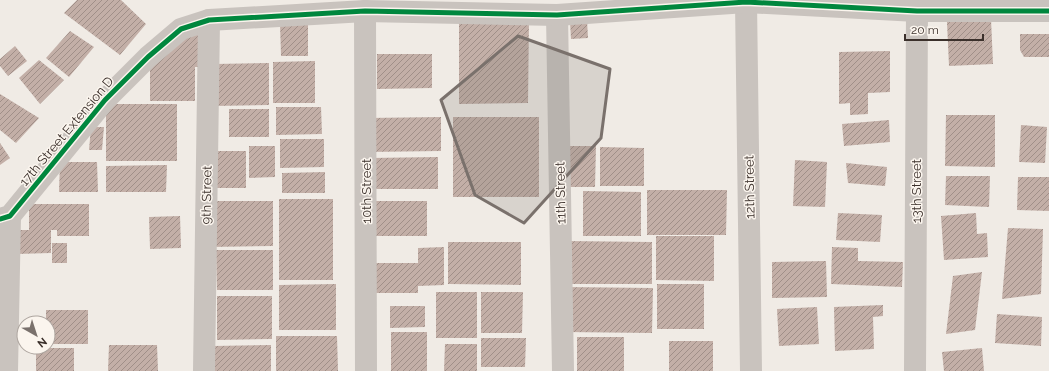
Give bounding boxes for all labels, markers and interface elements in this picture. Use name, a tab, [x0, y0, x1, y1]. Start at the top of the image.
scale bar	[905, 16, 983, 42]
text: 20 m	[911, 23, 939, 37]
street label: 17th Street Extension D	[16, 74, 116, 189]
street label: 12th Street	[741, 154, 758, 219]
street label: 10th Street	[359, 158, 374, 223]
street label: 13th Street	[909, 158, 924, 223]
street label: 11th Street	[552, 161, 569, 224]
street label: 9th Street	[198, 165, 215, 225]
north arrow	[16, 315, 56, 355]
text: N	[35, 335, 49, 350]

